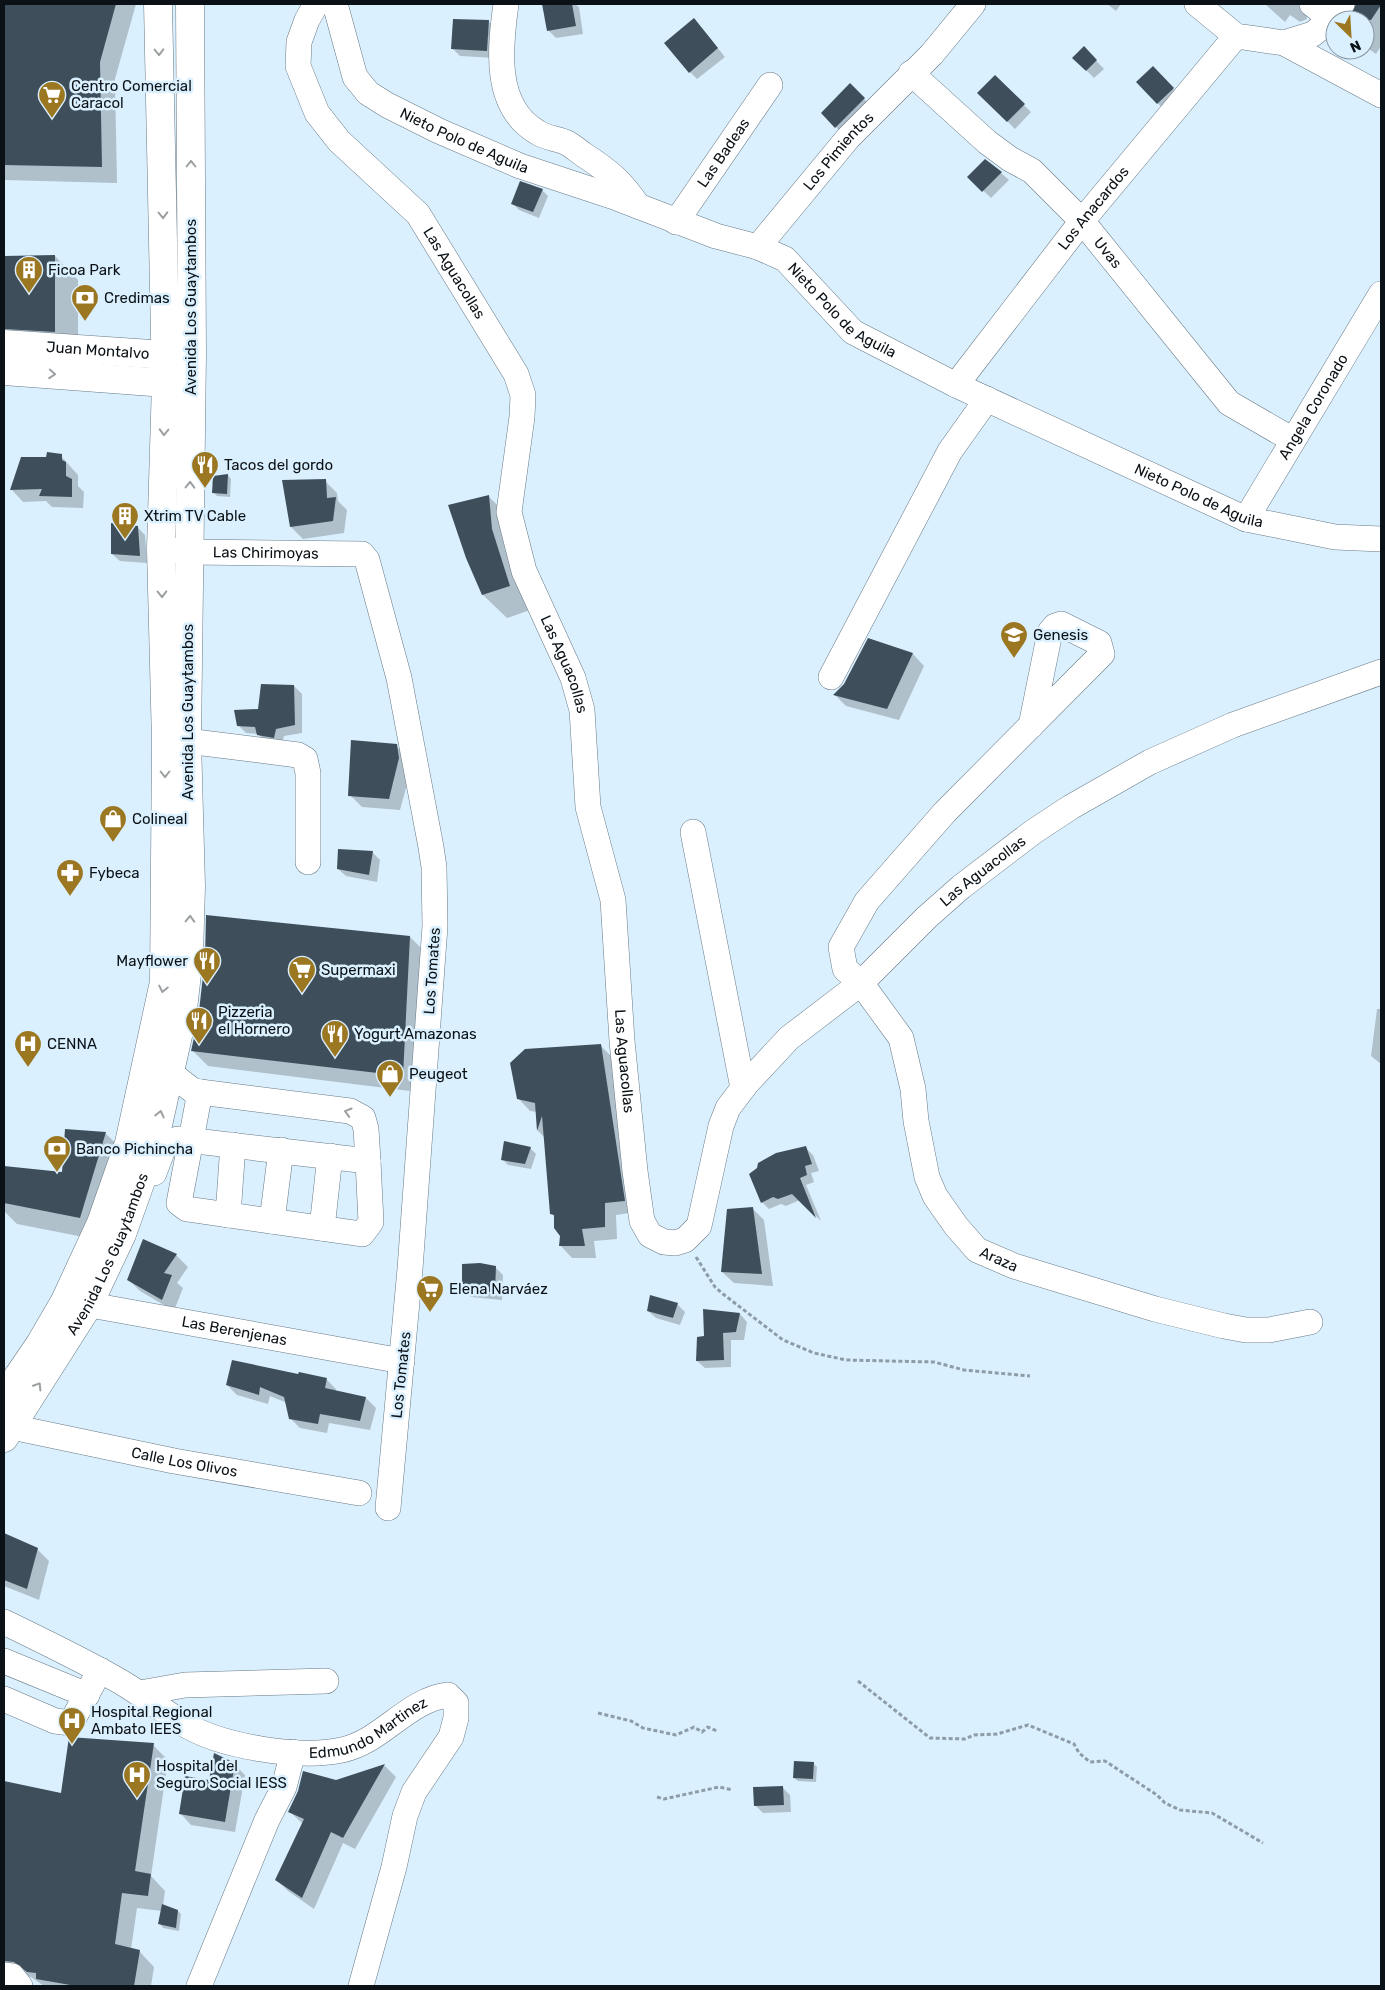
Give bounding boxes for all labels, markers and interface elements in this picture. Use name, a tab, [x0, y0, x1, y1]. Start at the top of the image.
north arrow	[1325, 10, 1375, 60]
text: N	[1347, 36, 1363, 56]
one-way arrow	[154, 49, 165, 57]
place label: Centro Comercial Caracol	[71, 77, 192, 112]
supermarket icon: Centro Comercial Caracol	[37, 80, 67, 119]
street label: Nieto Polo de Aguila	[397, 104, 531, 177]
street label: Los Pimientos	[799, 108, 878, 194]
street label: Las Badeas	[694, 115, 754, 191]
one-way arrow	[186, 160, 196, 168]
street label: Los Anacardos	[1054, 162, 1133, 254]
one-way arrow	[158, 212, 168, 219]
street label: Avenida Los Guaytambos	[182, 219, 200, 395]
street label: Las Aguacollas	[419, 224, 489, 323]
street label: Uvas	[1090, 234, 1126, 272]
building icon: Ficoa Park	[14, 255, 44, 294]
street label: Nieto Polo de Aguila	[784, 259, 899, 362]
place label: Ficoa Park	[48, 261, 121, 279]
bank icon: Credimas	[70, 283, 100, 322]
place label: Credimas	[104, 289, 170, 307]
street label: Juan Montalvo	[46, 338, 150, 363]
street label: Angela Coronado	[1275, 351, 1352, 463]
one-way arrow	[49, 369, 57, 380]
one-way arrow	[159, 428, 170, 436]
restaurant icon: Tacos del gordo	[190, 450, 220, 489]
place label: Tacos del gordo	[224, 456, 333, 474]
street label: Nieto Polo de Aguila	[1132, 460, 1265, 531]
one-way arrow	[185, 481, 195, 489]
building icon: Xtrim TV Cable	[110, 501, 140, 540]
place label: Xtrim TV Cable	[144, 507, 246, 525]
street label: Las Chirimoyas	[213, 543, 319, 563]
one-way arrow	[157, 590, 167, 598]
street label: Las Aguacollas	[537, 612, 592, 716]
school or university icon: Genesis	[999, 620, 1029, 659]
street label: Avenida Los Guaytambos	[179, 624, 197, 800]
place label: Genesis	[1033, 626, 1088, 644]
one-way arrow	[160, 770, 170, 778]
shop icon: Colineal	[98, 804, 128, 843]
place label: Colineal	[132, 810, 187, 828]
street label: Las Aguacollas	[936, 832, 1030, 910]
pharmacy icon: Fybeca	[55, 858, 85, 897]
place label: Fybeca	[89, 864, 140, 882]
one-way arrow	[185, 915, 196, 923]
street label: Los Tomates	[420, 927, 444, 1015]
restaurant icon: Mayflower	[192, 946, 222, 985]
place label: Mayflower	[116, 952, 188, 970]
supermarket icon: Supermaxi	[287, 955, 317, 994]
place label: Supermaxi	[321, 961, 396, 979]
one-way arrow	[158, 984, 168, 993]
place label: Pizzeria el Hornero	[218, 1003, 290, 1038]
restaurant icon: Pizzeria el Hornero	[184, 1006, 214, 1045]
street label: Las Aguacollas	[611, 1009, 638, 1114]
restaurant icon: Yogurt Amazonas	[320, 1019, 350, 1058]
place label: Yogurt Amazonas	[354, 1025, 477, 1043]
hospital icon: CENNA	[13, 1029, 43, 1068]
place label: CENNA	[47, 1035, 97, 1053]
shop icon: Peugeot	[375, 1059, 405, 1098]
place label: Peugeot	[409, 1065, 468, 1083]
one-way arrow	[344, 1108, 352, 1118]
one-way arrow	[154, 1109, 165, 1118]
bank icon: Banco Pichincha	[42, 1134, 72, 1173]
place label: Banco Pichincha	[76, 1140, 193, 1158]
street label: Avenida Los Guaytambos	[63, 1170, 152, 1338]
street label: Araza	[977, 1243, 1021, 1276]
supermarket icon: Elena Narváez	[415, 1274, 445, 1313]
place label: Elena Narváez	[449, 1280, 548, 1298]
street label: Las Berenjenas	[180, 1313, 289, 1349]
street label: Los Tomates	[387, 1330, 415, 1419]
one-way arrow	[32, 1382, 42, 1391]
street label: Calle Los Olivos	[130, 1443, 239, 1481]
street label: Edmundo Martinez	[309, 1693, 430, 1762]
place label: Hospital Regional Ambato IEES	[91, 1703, 212, 1738]
hospital icon: Hospital Regional Ambato IEES	[57, 1706, 87, 1745]
place label: Hospital del Seguro Social IESS	[156, 1757, 287, 1792]
hospital icon: Hospital del Seguro Social IESS	[122, 1760, 152, 1799]

